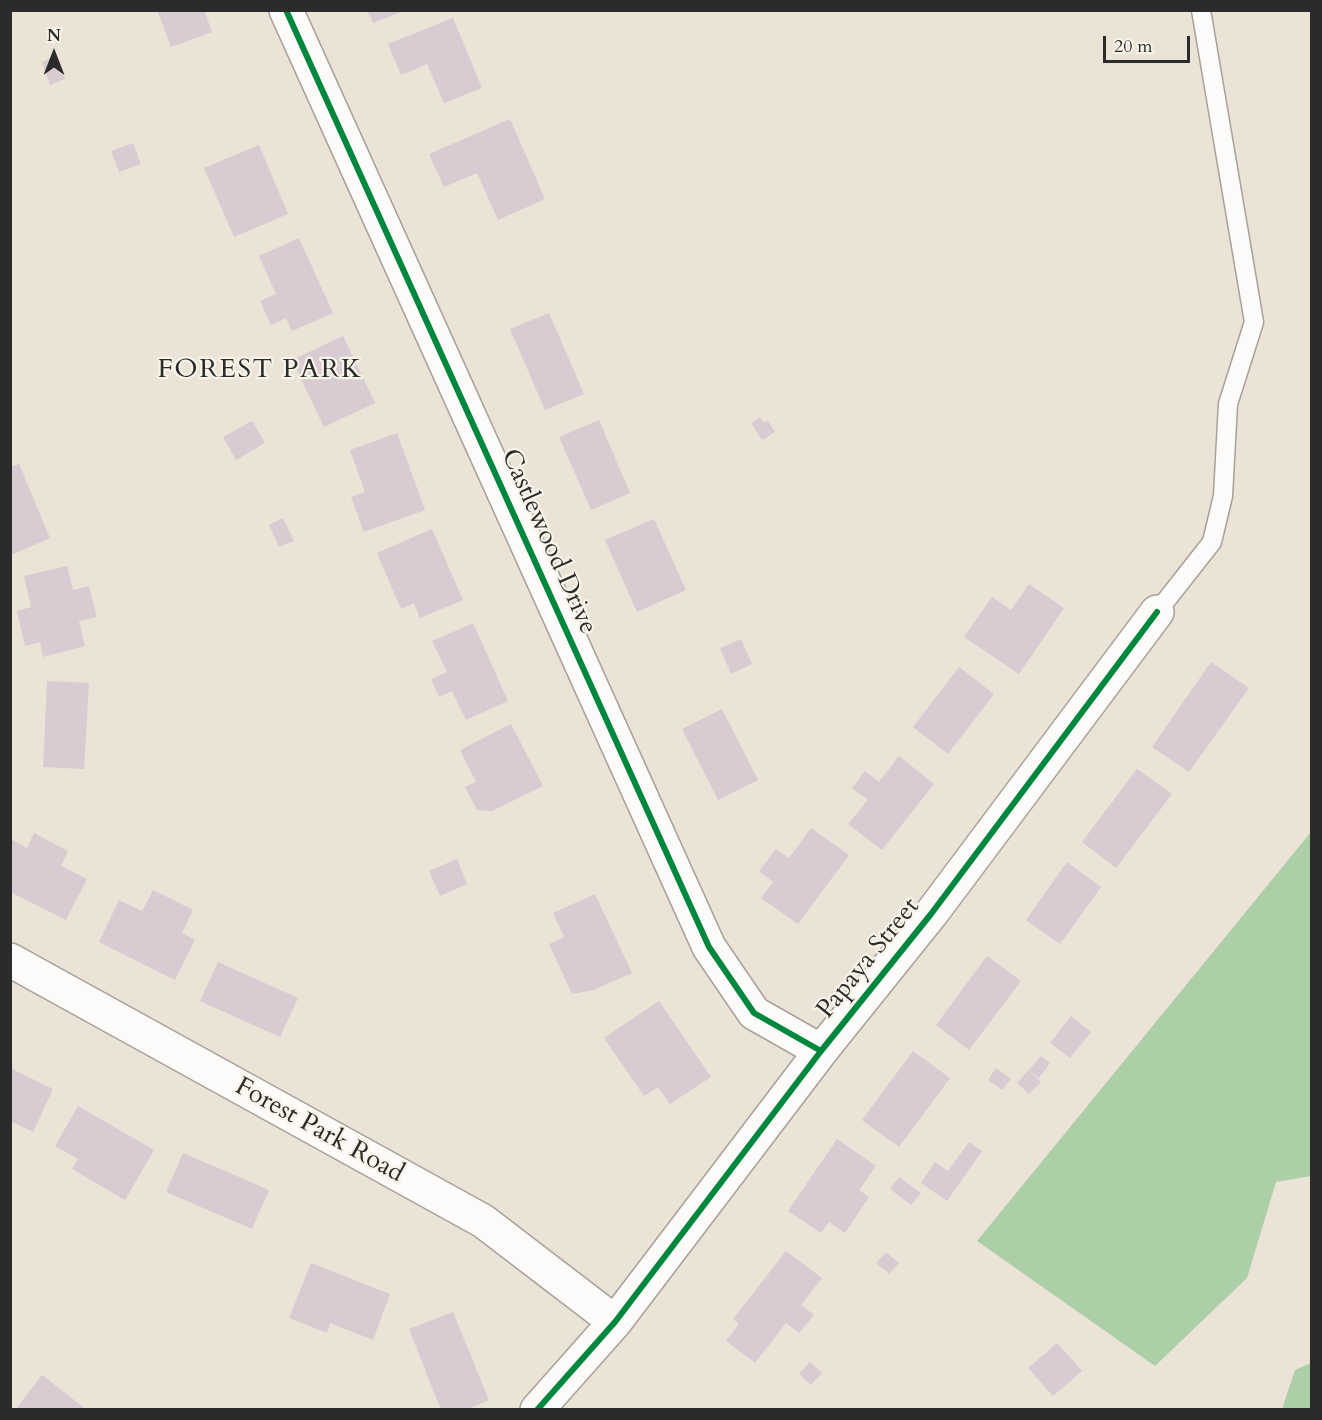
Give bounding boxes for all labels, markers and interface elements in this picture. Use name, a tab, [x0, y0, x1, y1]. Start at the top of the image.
north arrow	[24, 24, 84, 84]
scale bar	[1106, 24, 1193, 62]
text: N	[47, 25, 61, 47]
text: 20 m	[1114, 34, 1153, 59]
district label: FOREST PARK	[157, 355, 363, 387]
street label: Castlewood Drive	[493, 445, 603, 639]
street label: Papaya Street	[811, 892, 927, 1026]
street label: Forest Park Road	[229, 1072, 409, 1190]

